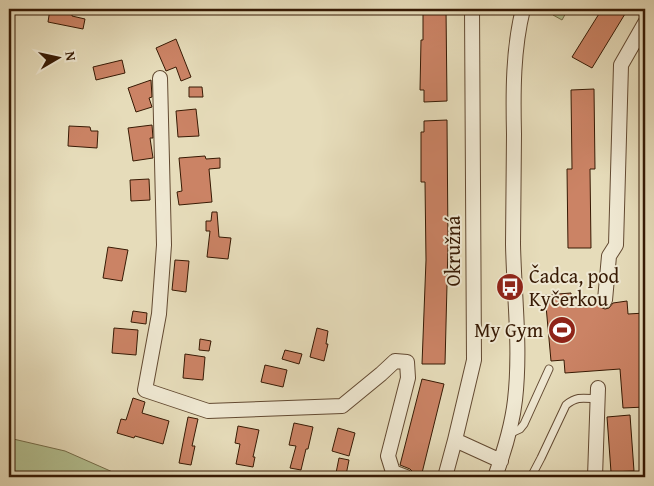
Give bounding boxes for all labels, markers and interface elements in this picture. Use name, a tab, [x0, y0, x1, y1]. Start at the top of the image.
north arrow	[32, 32, 82, 82]
text: N	[60, 50, 82, 63]
street label: Okružná	[438, 215, 467, 286]
place label: Čadca, pod Kyčerkou	[529, 261, 620, 313]
bus stop icon: Čadca, pod Kyčerkou	[495, 272, 525, 302]
place label: My Gym	[474, 315, 544, 344]
sports icon: My Gym	[547, 315, 577, 345]

